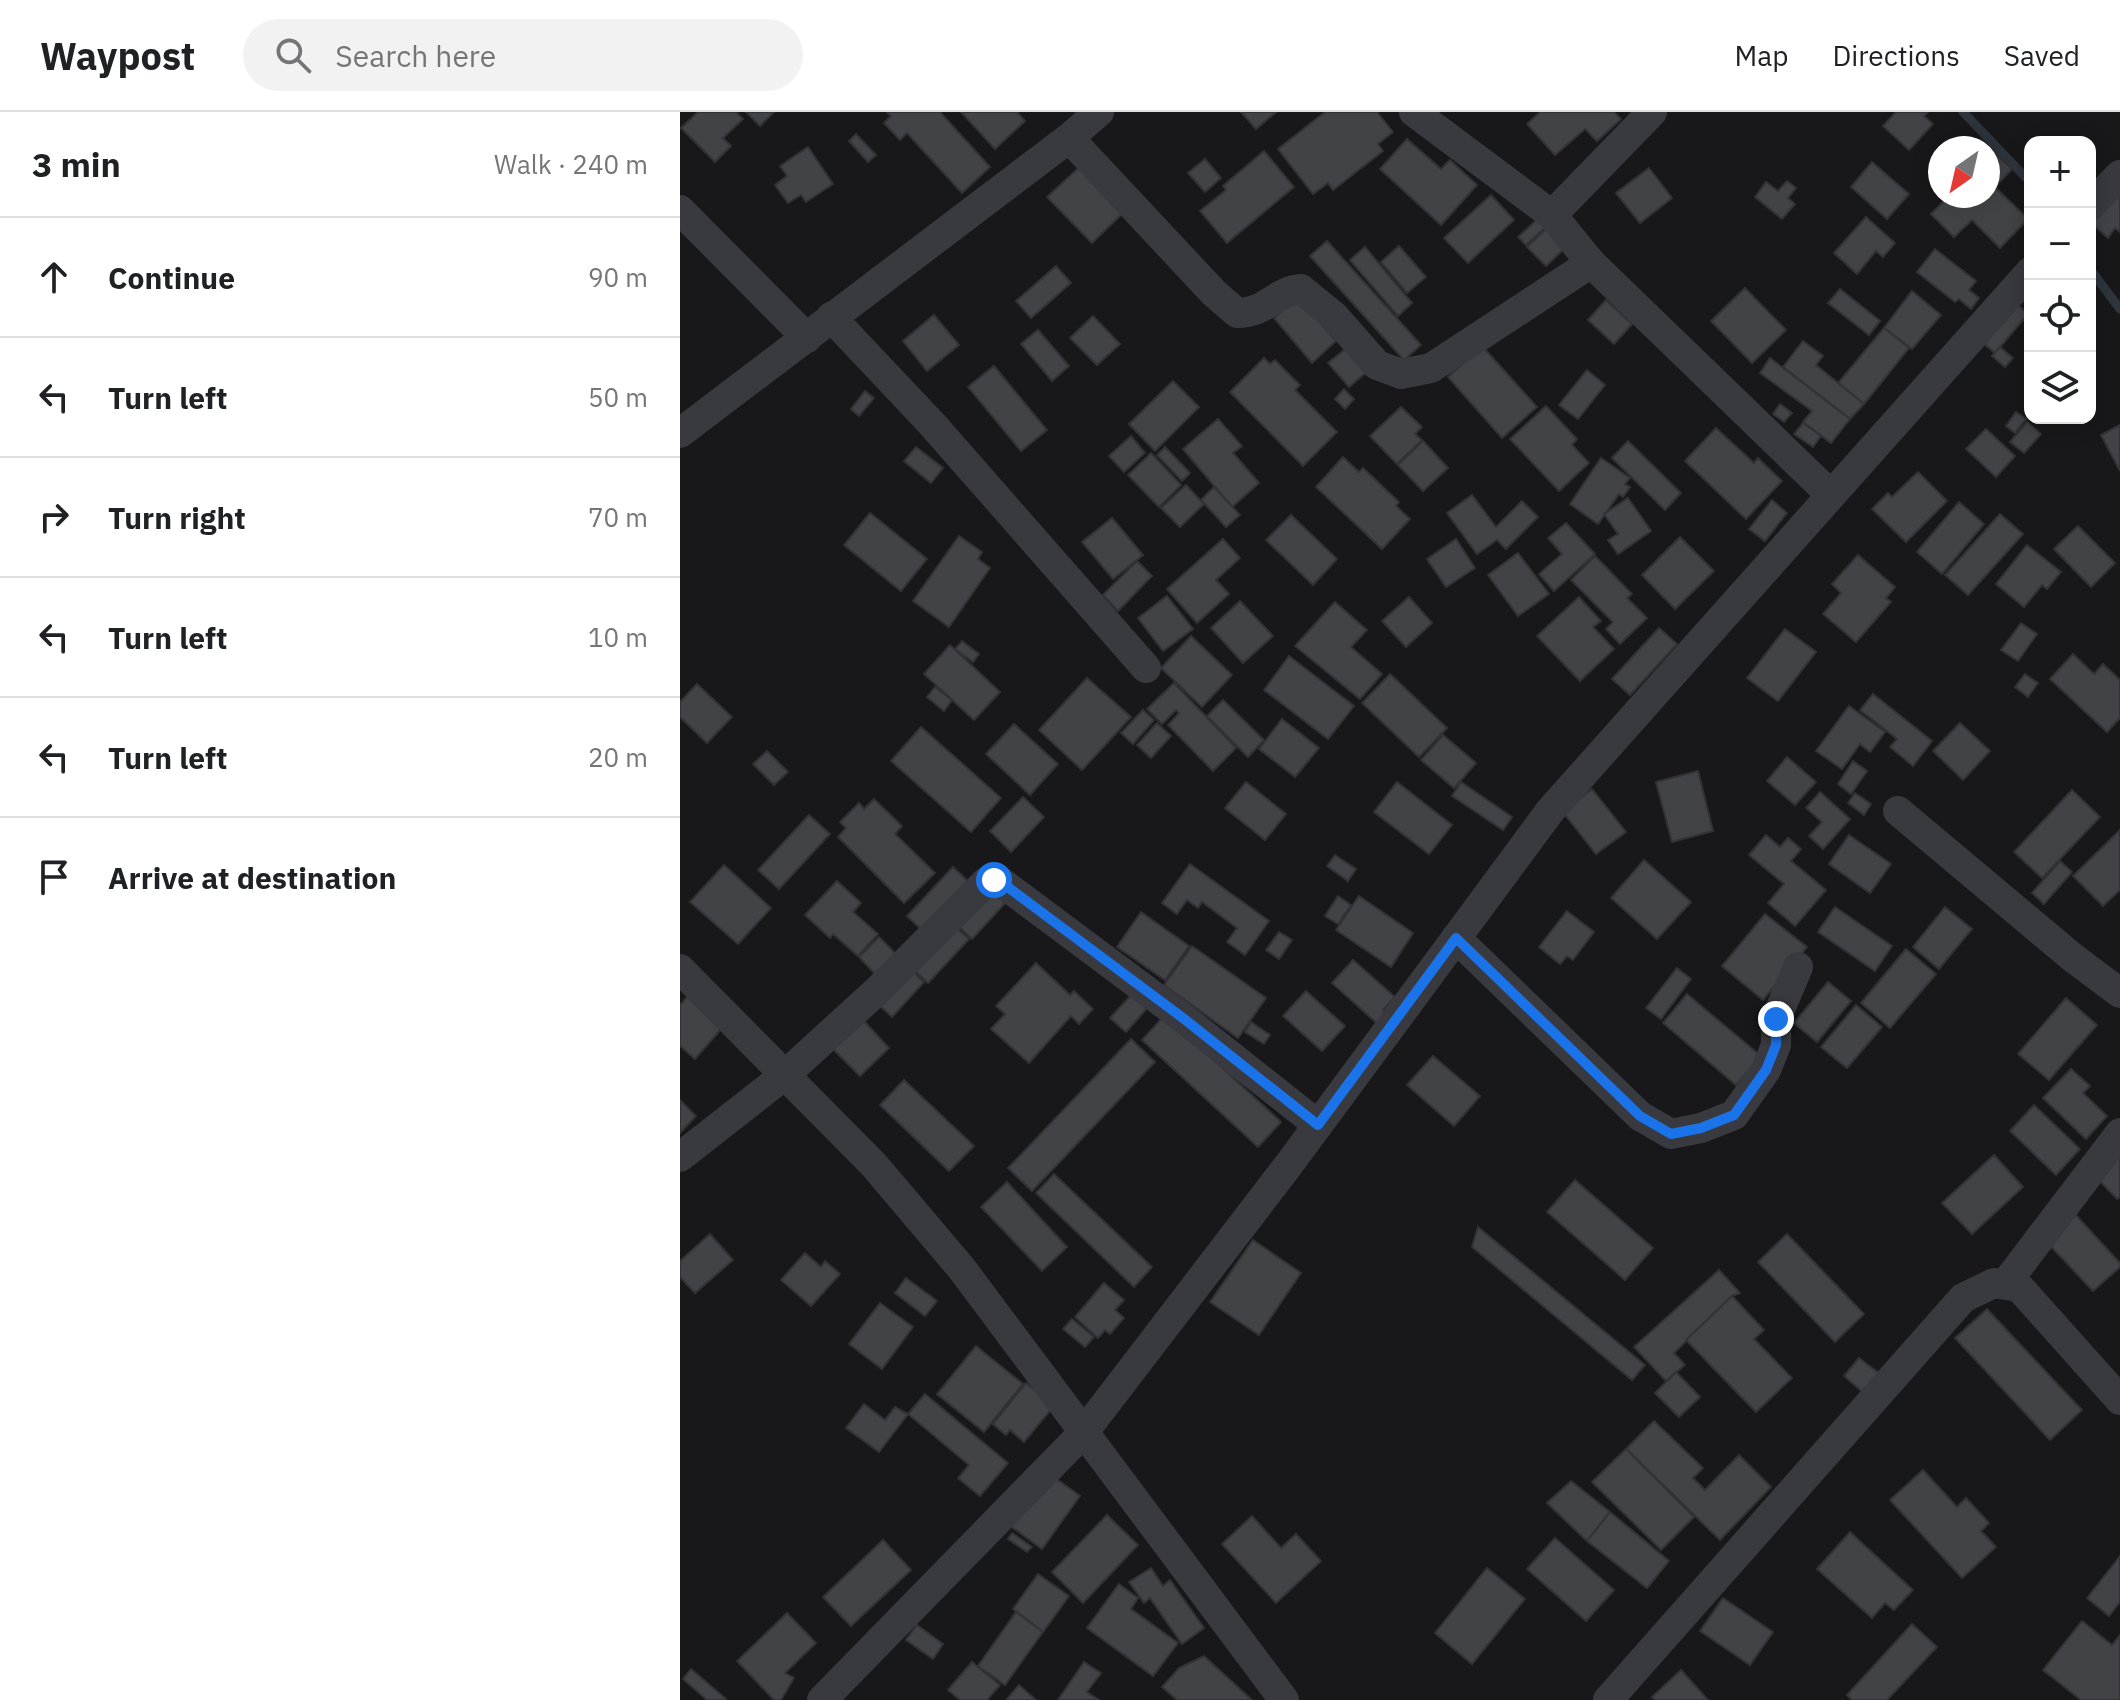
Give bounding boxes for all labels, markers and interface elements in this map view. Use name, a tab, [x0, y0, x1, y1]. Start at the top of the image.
search box	[243, 19, 803, 91]
text: Waypost	[40, 31, 195, 80]
icon: search	[271, 33, 315, 77]
text: Search here	[335, 36, 496, 75]
text: Map	[1734, 37, 1788, 74]
text: Directions	[1832, 37, 1960, 74]
text: Saved	[2004, 37, 2080, 74]
north arrow	[1928, 136, 2000, 208]
map controls	[2024, 136, 2096, 424]
button: +	[2024, 136, 2096, 208]
text: 3 min	[32, 142, 121, 186]
text: Walk · 240 m	[494, 147, 648, 181]
button: −	[2024, 208, 2096, 280]
icon: ahead	[32, 255, 76, 299]
text: Continue	[108, 258, 235, 297]
text: 90 m	[588, 260, 648, 294]
button: locate	[2024, 280, 2096, 352]
button: layers	[2024, 352, 2096, 424]
icon: left	[32, 375, 76, 419]
text: Turn left	[108, 378, 227, 417]
text: 50 m	[588, 380, 648, 414]
icon: right	[32, 495, 76, 539]
text: Turn right	[108, 498, 246, 537]
text: 70 m	[588, 500, 648, 534]
icon: left	[32, 615, 76, 659]
text: Turn left	[108, 618, 227, 657]
text: 10 m	[588, 620, 648, 654]
icon: left	[32, 735, 76, 779]
text: Turn left	[108, 738, 227, 777]
text: 20 m	[588, 740, 648, 774]
icon: arrive	[32, 855, 76, 899]
text: Arrive at destination	[108, 858, 396, 897]
route start	[976, 862, 1012, 898]
route end	[1758, 1001, 1794, 1037]

